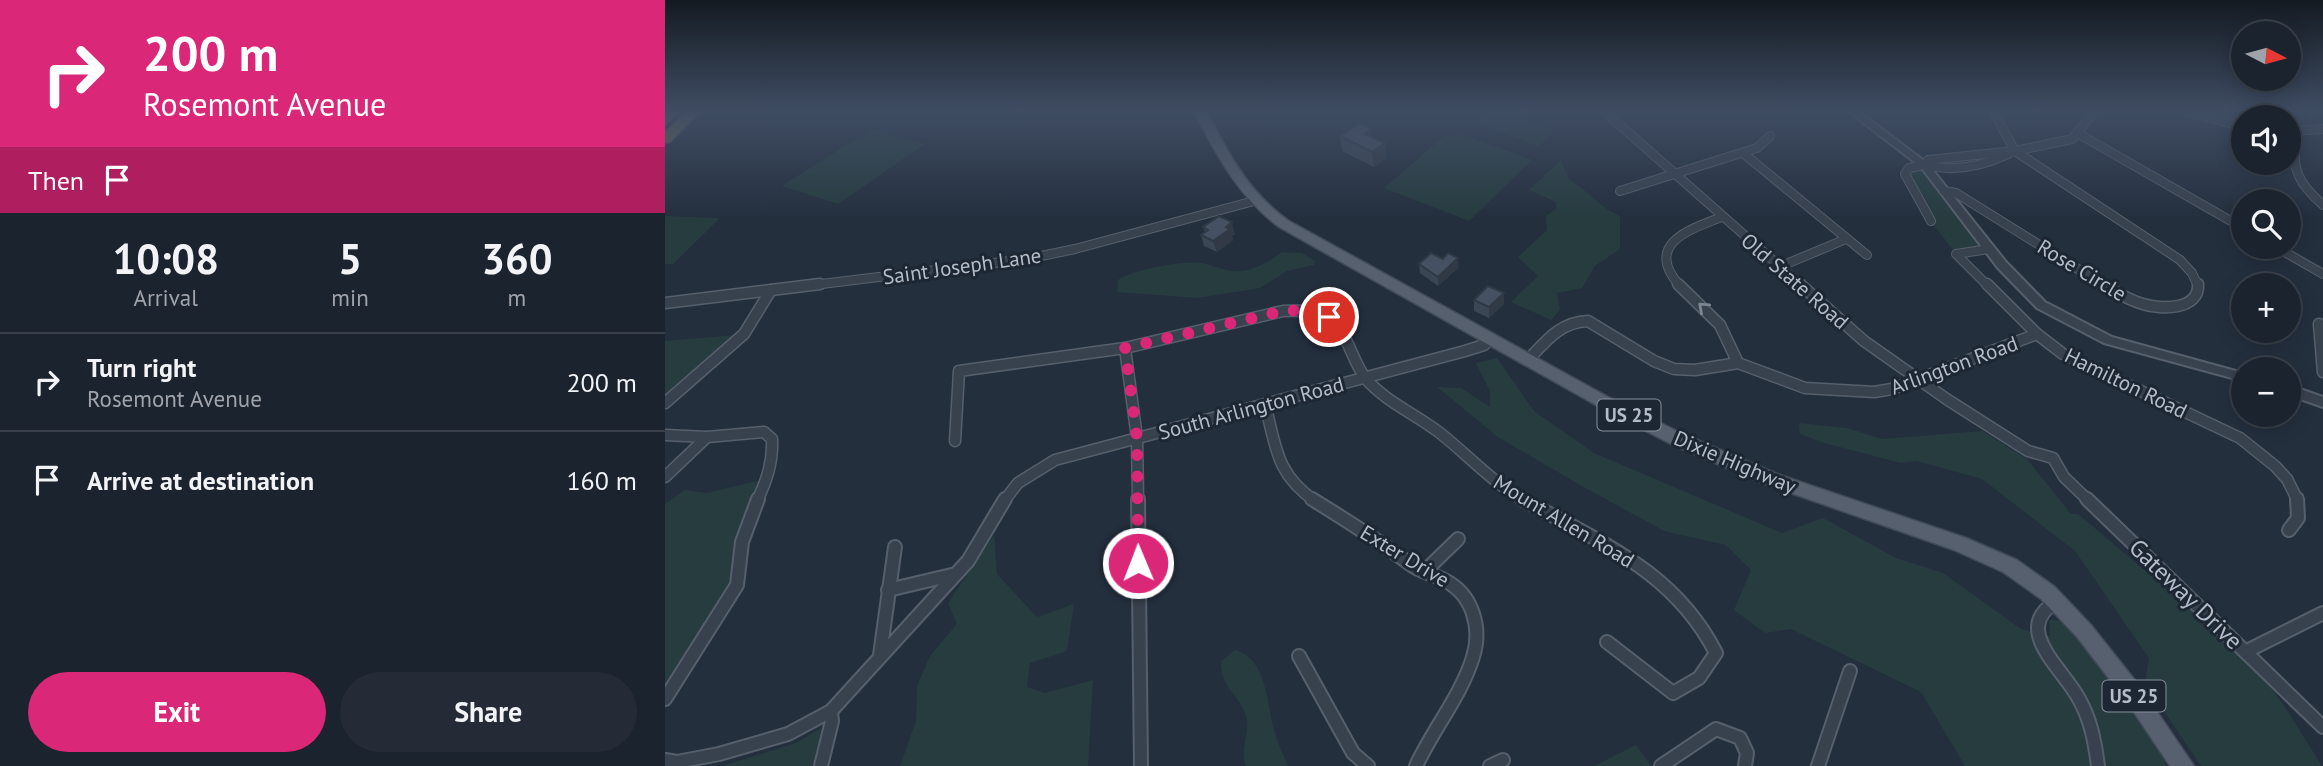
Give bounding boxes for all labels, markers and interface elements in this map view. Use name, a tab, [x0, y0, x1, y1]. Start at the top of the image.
text: 200 m	[143, 21, 278, 85]
north arrow	[2231, 21, 2301, 91]
map controls	[2231, 21, 2301, 427]
icon: right	[28, 28, 119, 119]
text: Rosemont Avenue	[143, 83, 386, 125]
button: sound	[2231, 105, 2301, 175]
icon: arrive	[98, 161, 136, 199]
text: Then	[28, 164, 84, 197]
button: search	[2231, 189, 2301, 259]
street label: Old State Road	[1736, 227, 1854, 335]
text: 10:08	[112, 231, 219, 286]
text: 5	[338, 231, 362, 286]
text: 360	[481, 231, 553, 286]
street label: Rose Circle	[2033, 233, 2131, 307]
street label: Saint Joseph Lane	[881, 242, 1043, 290]
button: +	[2231, 273, 2301, 343]
text: Arrival	[133, 283, 198, 312]
text: min	[331, 283, 369, 312]
text: m	[508, 283, 526, 312]
pin	[1299, 287, 1359, 347]
icon: arrive	[1310, 298, 1348, 336]
one-way arrow	[1698, 302, 1711, 315]
street label: Arlington Road	[1887, 329, 2021, 401]
street label: Hamilton Road	[2060, 342, 2192, 424]
text: Turn right	[87, 351, 196, 384]
button: −	[2231, 357, 2301, 427]
icon: right	[28, 363, 66, 401]
text: 200 m	[566, 366, 637, 399]
street label: South Arlington Road	[1155, 370, 1347, 446]
text: Rosemont Avenue	[87, 384, 262, 413]
road number: US 25	[1597, 400, 1661, 430]
street label: Dixie Highway	[1670, 424, 1800, 500]
icon: arrive	[28, 461, 66, 499]
text: Arrive at destination	[87, 464, 314, 497]
text: 160 m	[566, 464, 637, 497]
street label: Mount Allen Road	[1489, 468, 1639, 574]
street label: Exter Drive	[1355, 519, 1455, 593]
position arrow	[1101, 526, 1175, 600]
street label: Gateway Drive	[2123, 532, 2249, 656]
button: Exit	[28, 672, 326, 752]
button: Share	[340, 672, 637, 752]
road number: US 25	[2103, 680, 2165, 712]

